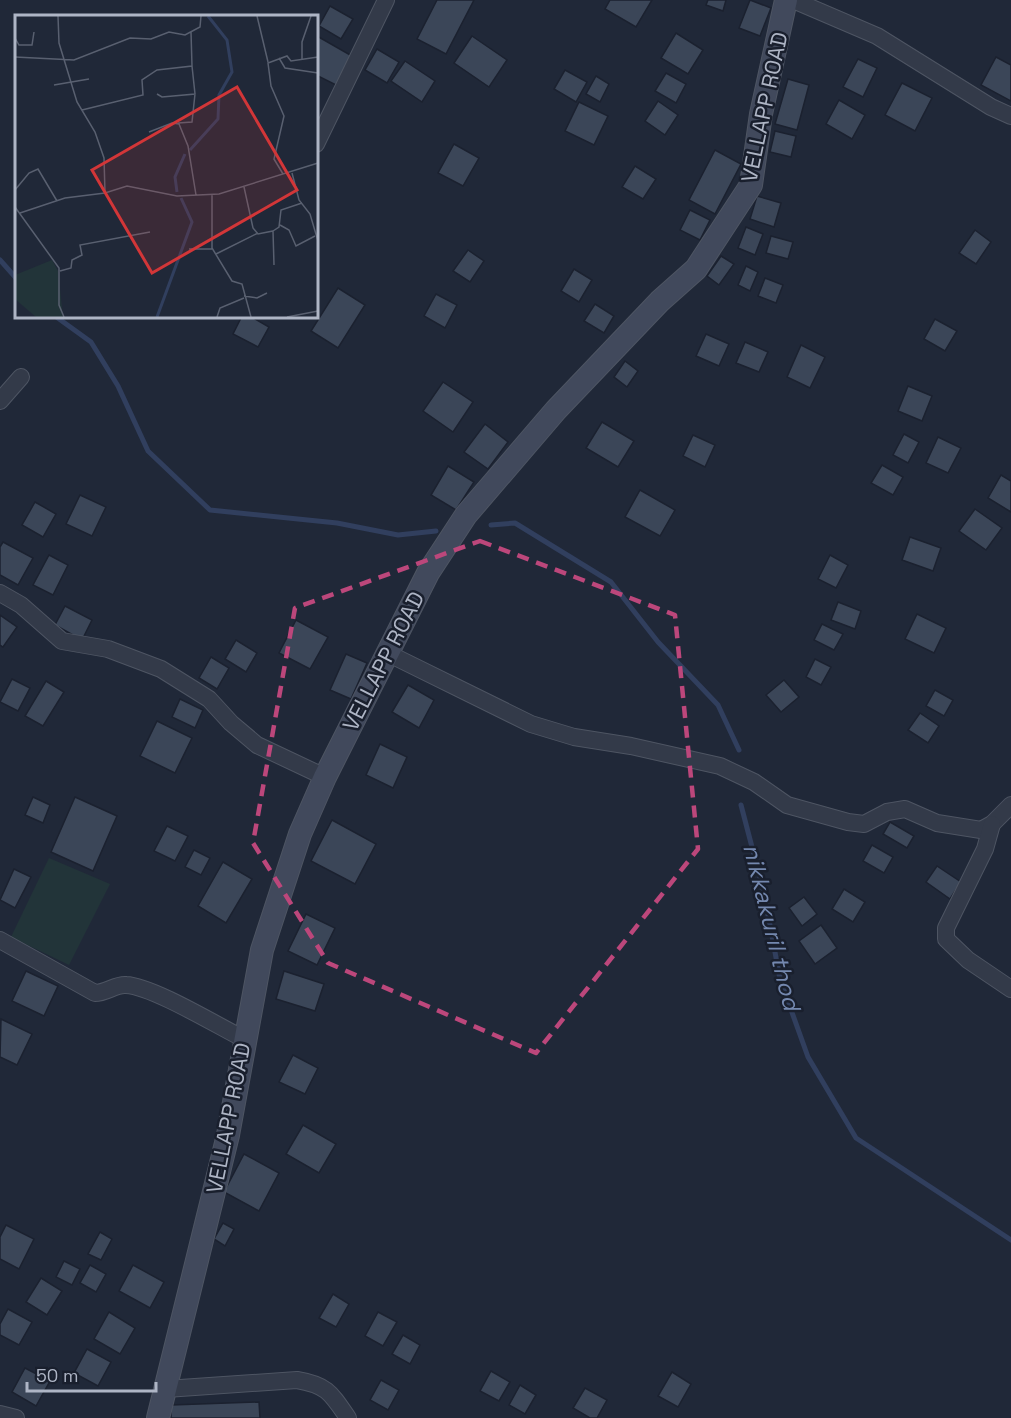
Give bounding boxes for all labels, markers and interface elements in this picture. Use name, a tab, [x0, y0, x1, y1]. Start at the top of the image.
inset map	[15, 15, 318, 318]
street label: VELLAPP ROAD	[734, 29, 794, 185]
street label: VELLAPP ROAD	[336, 587, 430, 735]
water label: nikkakuril thod	[736, 841, 808, 1016]
street label: VELLAPP ROAD	[200, 1040, 256, 1196]
scale bar	[27, 1355, 156, 1393]
text: 50 m	[36, 1364, 78, 1387]

